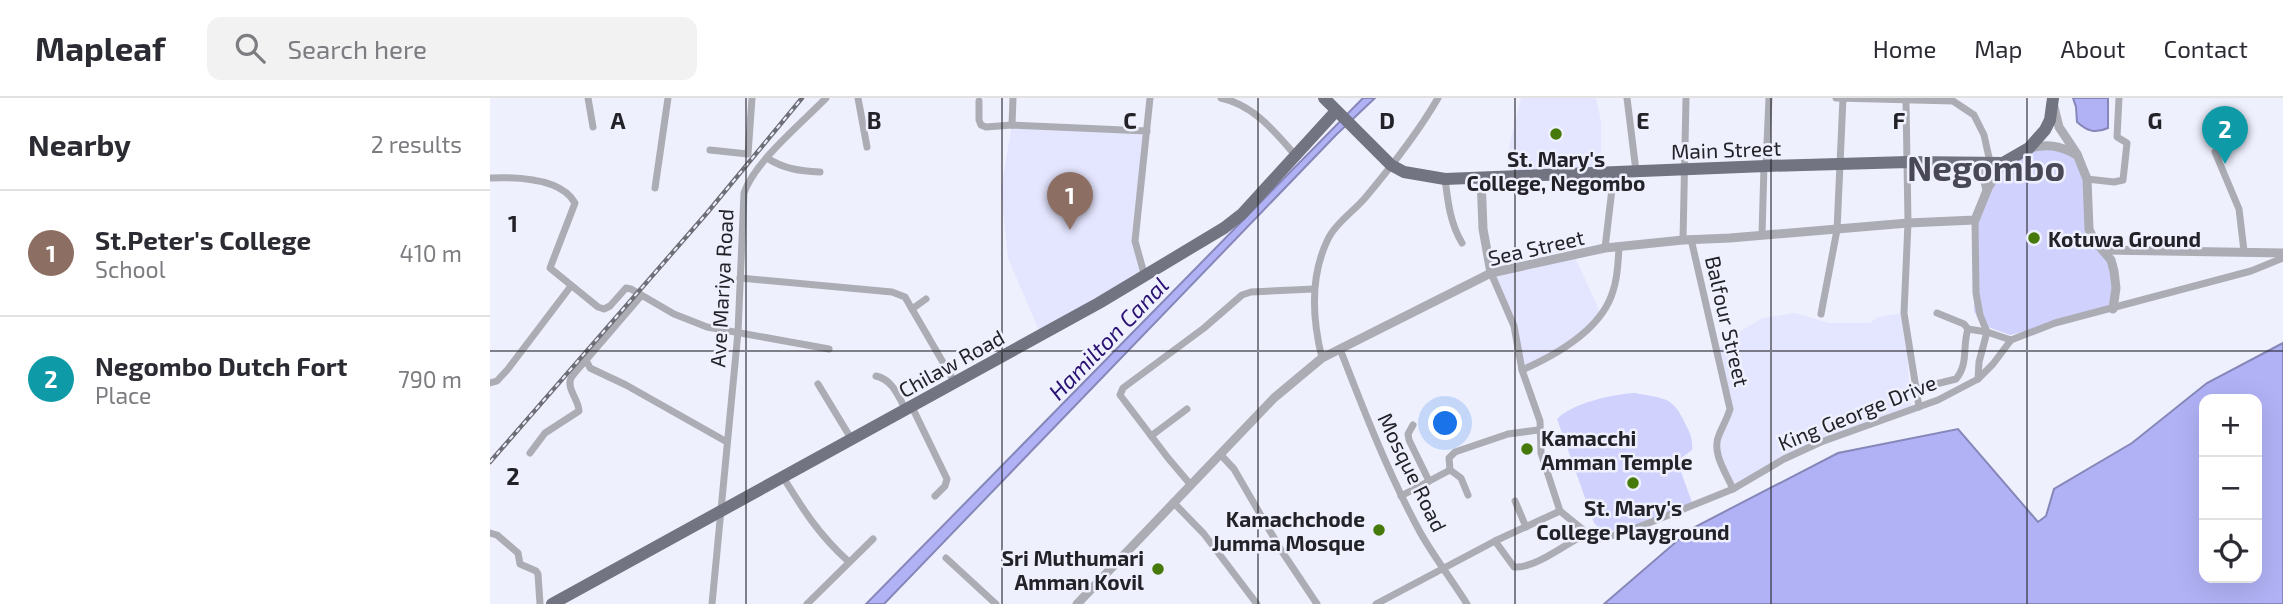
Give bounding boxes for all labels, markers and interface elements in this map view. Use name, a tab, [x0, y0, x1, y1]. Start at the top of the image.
search box	[207, 17, 697, 80]
text: Mapleaf	[35, 28, 165, 68]
icon: search	[231, 29, 269, 67]
text: Search here	[287, 33, 427, 64]
text: Home	[1873, 34, 1936, 63]
text: Map	[1974, 34, 2022, 63]
text: About	[2060, 34, 2126, 63]
text: Contact	[2164, 34, 2248, 63]
text: A	[610, 106, 626, 134]
text: B	[867, 106, 881, 134]
text: C	[1123, 106, 1137, 134]
text: D	[1379, 106, 1395, 134]
text: E	[1636, 106, 1650, 134]
text: F	[1893, 106, 1906, 134]
text: G	[2148, 106, 2162, 134]
pin: 2	[2202, 106, 2248, 164]
text: Nearby	[28, 126, 131, 162]
marker: St. Mary's College, Negombo	[1548, 126, 1564, 142]
text: 2 results	[371, 130, 462, 158]
street label: Main Street	[1670, 135, 1782, 163]
place label: St. Mary's College, Negombo	[1467, 146, 1645, 195]
district label: Negombo	[1907, 146, 2065, 188]
pin: 1	[1047, 172, 1093, 230]
street label: Ave Mariya Road	[704, 208, 738, 368]
text: 1	[508, 209, 518, 237]
text: St.Peter's College	[95, 224, 311, 255]
street label: Sea Street	[1486, 224, 1586, 270]
place label: Kotuwa Ground	[2048, 226, 2201, 251]
marker: Kotuwa Ground	[2026, 230, 2042, 246]
text: 1	[46, 239, 56, 267]
text: 410 m	[400, 239, 462, 267]
street label: Balfour Street	[1701, 253, 1755, 389]
text: School	[95, 255, 165, 283]
water label: Hamilton Canal	[1042, 271, 1174, 405]
street label: Chilaw Road	[894, 324, 1008, 402]
text: Negombo Dutch Fort	[95, 350, 348, 381]
text: 2	[44, 365, 58, 393]
text: 790 m	[398, 365, 462, 393]
street label: King George Drive	[1774, 369, 1940, 455]
text: Place	[95, 381, 151, 409]
map controls	[2199, 394, 2262, 583]
button: +	[2199, 394, 2262, 457]
your location	[1428, 406, 1462, 440]
street label: Mosque Road	[1373, 408, 1453, 536]
place label: Kamacchi Amman Temple	[1541, 425, 1693, 474]
marker: Kamacchi Amman Temple	[1519, 441, 1535, 457]
button: −	[2199, 457, 2262, 520]
text: 2	[506, 462, 520, 490]
marker: St. Mary's College Playground	[1625, 475, 1641, 491]
place label: St. Mary's College Playground	[1536, 495, 1730, 545]
place label: Kamachchode Jumma Mosque	[1212, 506, 1365, 555]
button: locate	[2199, 520, 2262, 583]
marker: Kamachchode Jumma Mosque	[1371, 522, 1387, 538]
place label: Sri Muthumari Amman Kovil	[1002, 545, 1144, 594]
marker: Sri Muthumari Amman Kovil	[1150, 561, 1166, 577]

